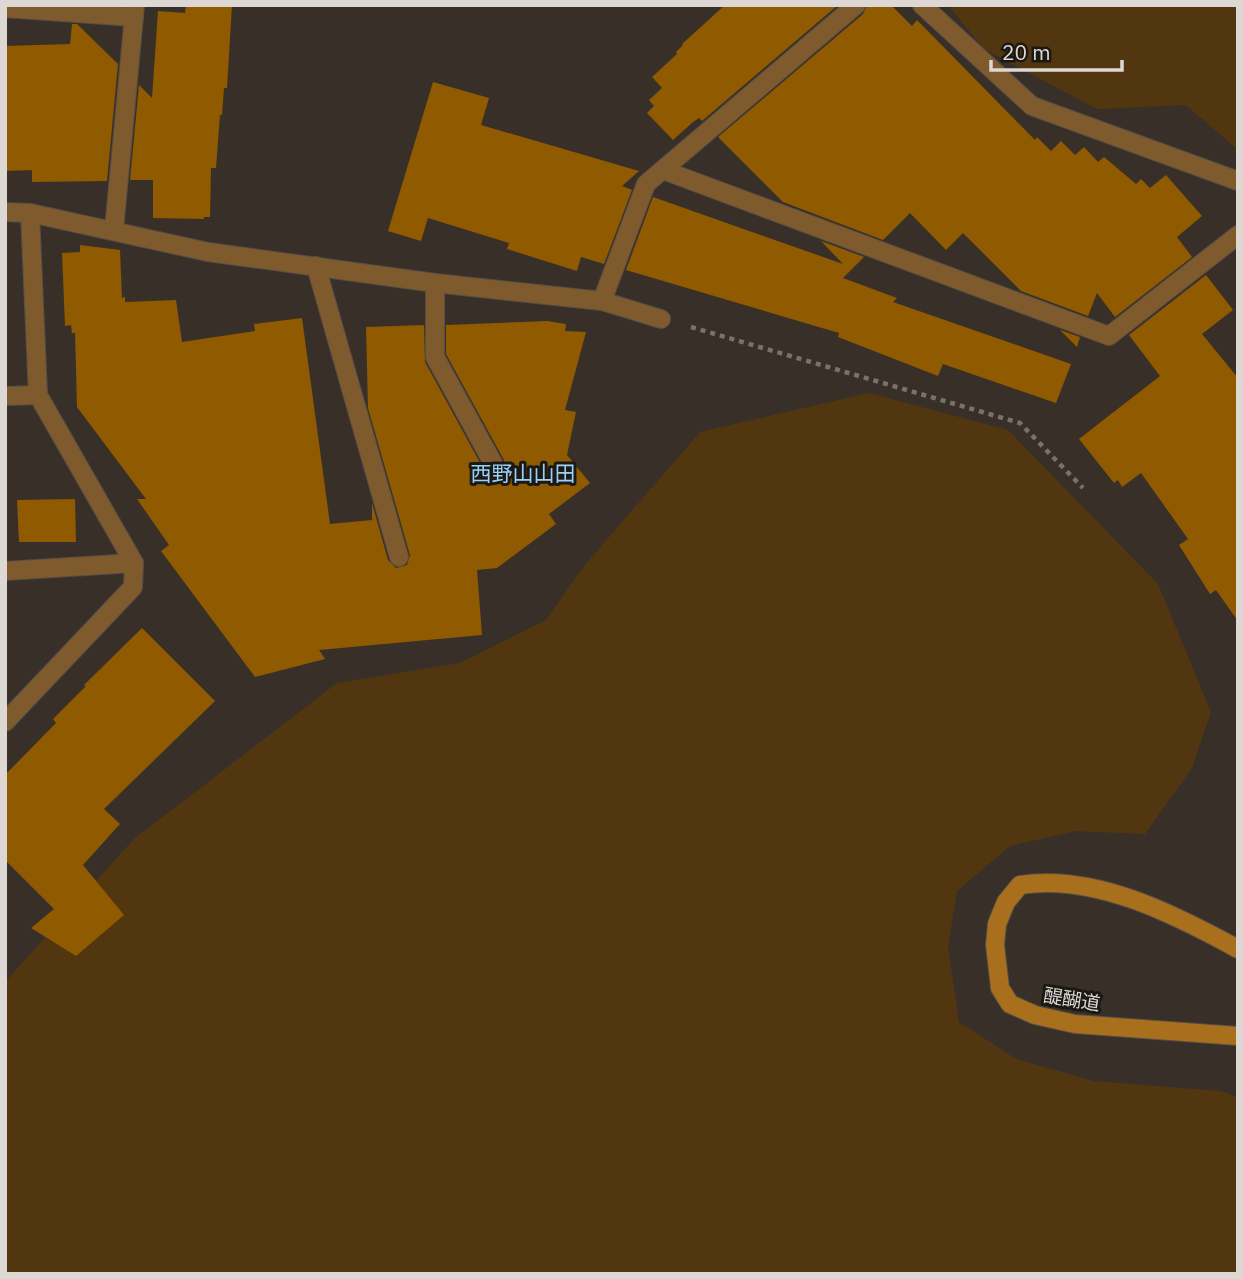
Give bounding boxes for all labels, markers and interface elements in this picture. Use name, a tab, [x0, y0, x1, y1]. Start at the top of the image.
scale bar	[991, 28, 1122, 72]
text: 20 m	[1002, 38, 1051, 66]
district label: 西野山山田	[471, 459, 576, 487]
street label: 醍醐道	[1042, 983, 1102, 1015]

